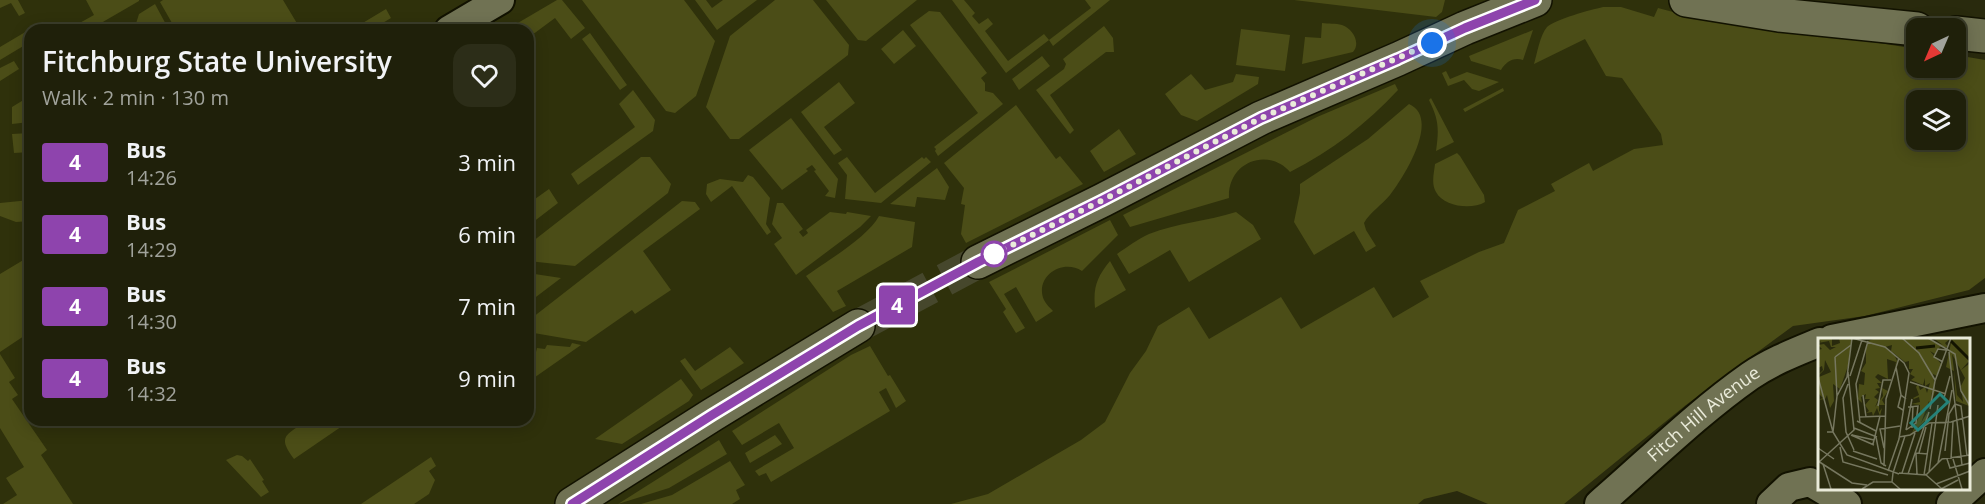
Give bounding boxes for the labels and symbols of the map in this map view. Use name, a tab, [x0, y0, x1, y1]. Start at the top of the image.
north arrow	[1906, 18, 1966, 78]
your location	[1417, 28, 1447, 58]
unlabelled marker	[981, 241, 1007, 267]
line badge: 4	[878, 286, 916, 324]
inset map	[1818, 338, 1970, 489]
street label: Fitch Hill Avenue	[1642, 360, 1764, 467]

